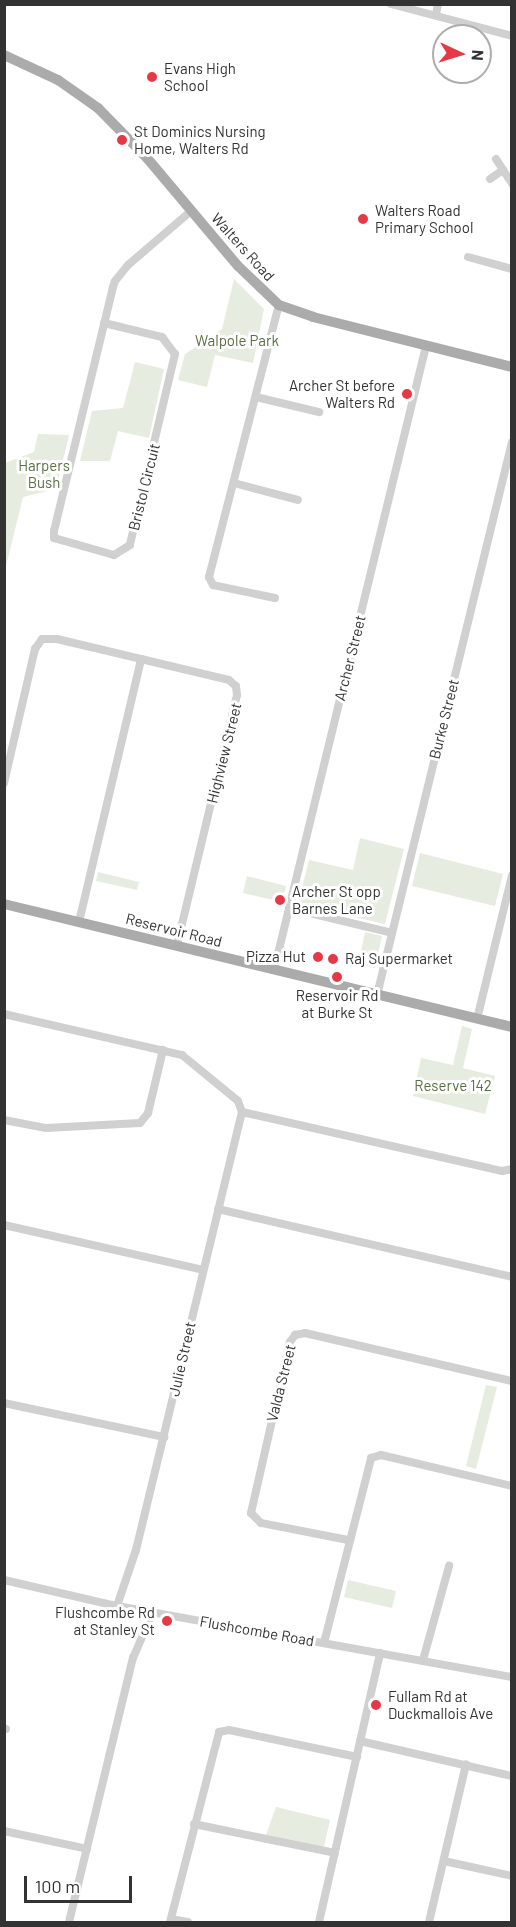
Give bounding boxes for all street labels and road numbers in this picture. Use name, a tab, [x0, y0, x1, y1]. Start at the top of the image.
street label: Walters Road	[208, 209, 278, 285]
street label: Bristol Circuit	[124, 442, 164, 532]
street label: Archer Street	[331, 613, 369, 703]
street label: Burke Street	[425, 677, 463, 761]
street label: Highview Street	[203, 701, 245, 805]
street label: Reservoir Road	[124, 909, 224, 951]
street label: Julie Street	[165, 1320, 199, 1398]
street label: Valda Street	[263, 1342, 299, 1424]
street label: Flushcombe Road	[198, 1612, 316, 1650]

